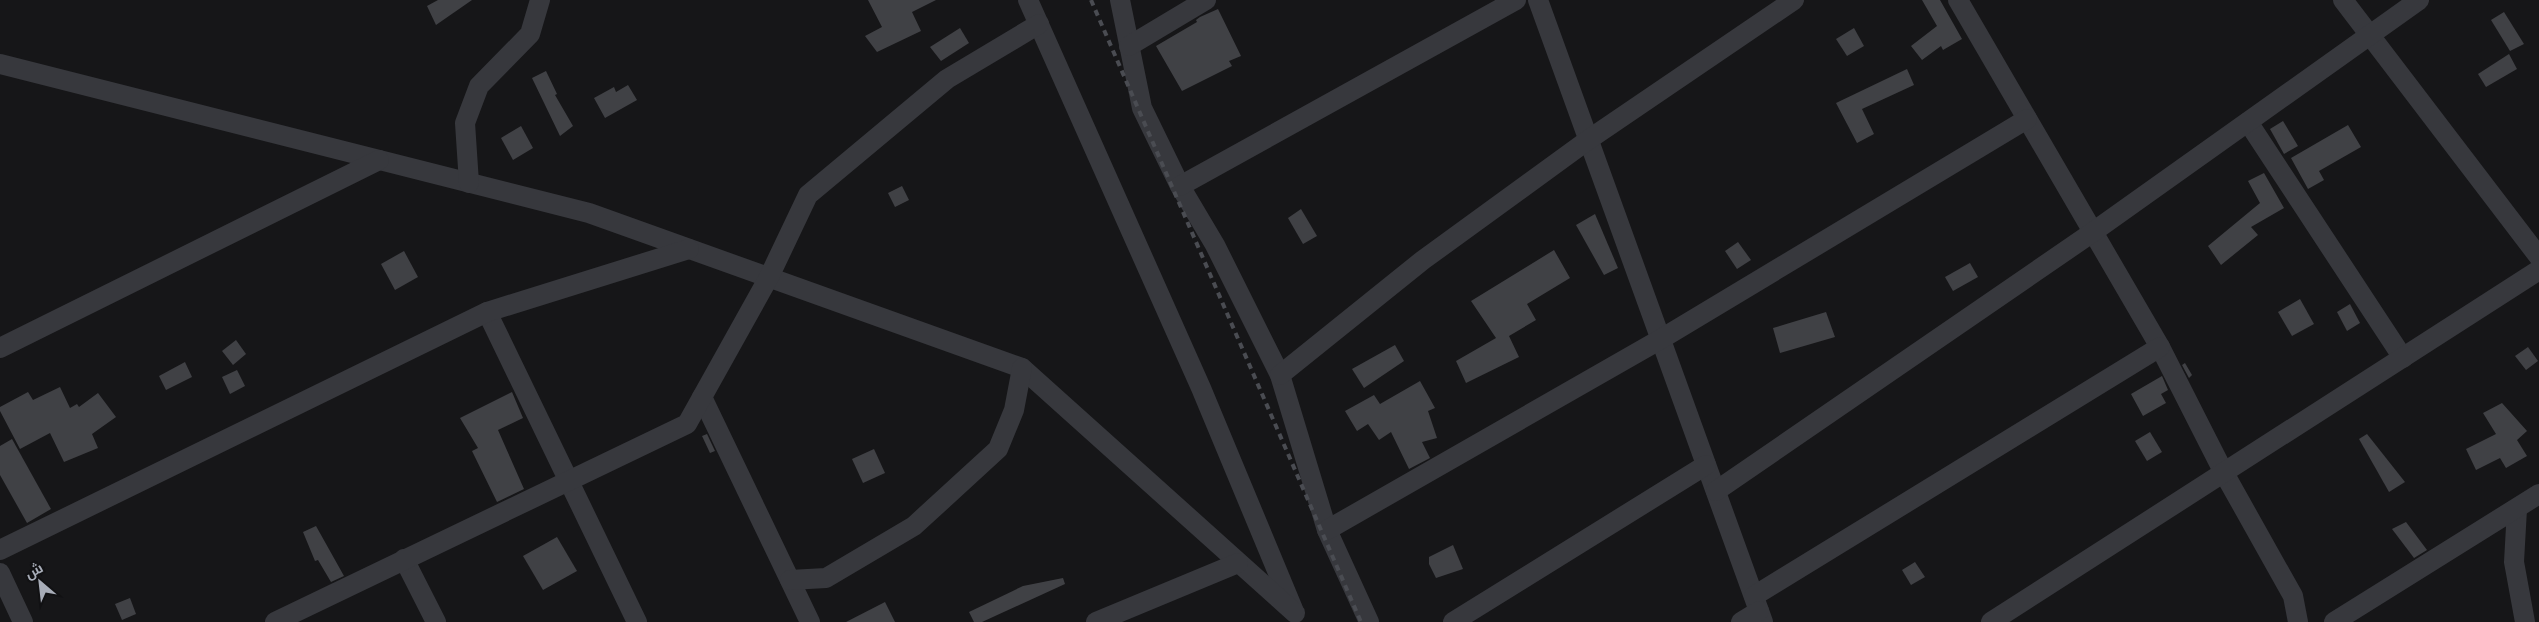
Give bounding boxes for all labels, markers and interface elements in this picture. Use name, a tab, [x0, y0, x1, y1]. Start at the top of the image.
north arrow	[15, 557, 65, 607]
text: ش	[22, 559, 46, 583]

